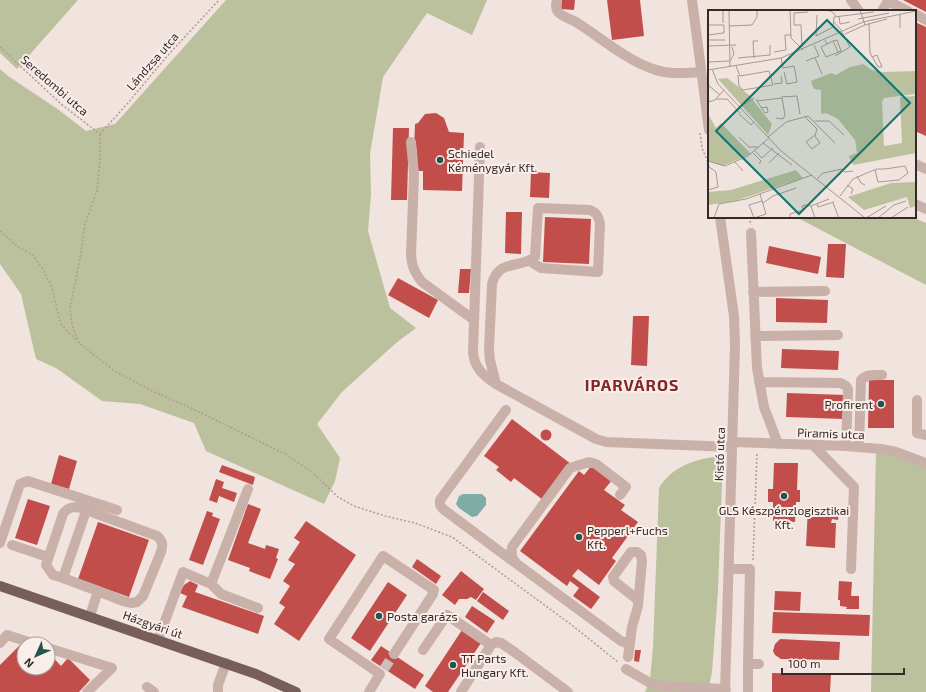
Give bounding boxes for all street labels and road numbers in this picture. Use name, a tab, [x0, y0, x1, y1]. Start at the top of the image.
street label: Lándzsa utca	[123, 29, 181, 93]
street label: Seredombi utca	[18, 52, 92, 118]
street label: Piramis utca	[797, 425, 865, 441]
street label: Kistó utca	[711, 427, 727, 481]
street label: Házgyári út	[121, 607, 185, 641]

